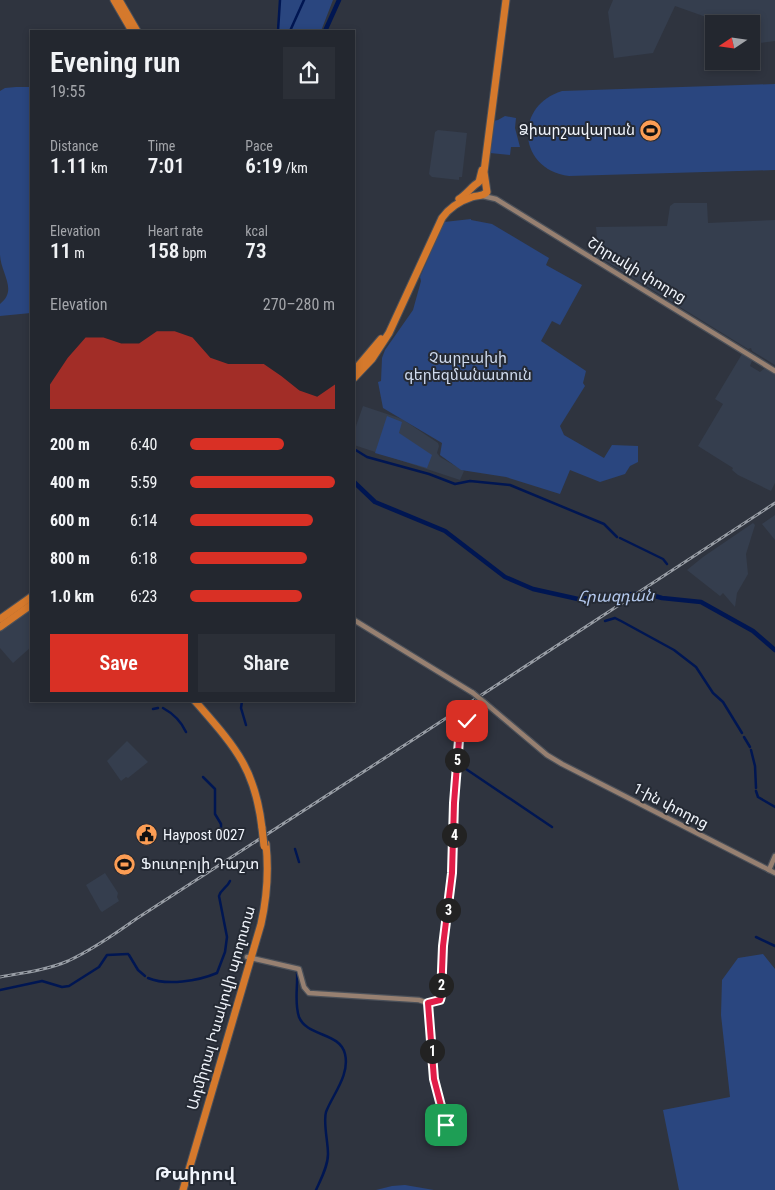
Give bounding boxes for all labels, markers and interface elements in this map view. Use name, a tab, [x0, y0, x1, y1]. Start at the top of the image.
north arrow	[705, 15, 760, 70]
map controls	[705, 15, 760, 70]
text: Evening run	[50, 46, 180, 79]
button: share	[283, 47, 335, 99]
text: 19:55	[50, 82, 85, 101]
sports icon: Ձիարշավարան	[639, 118, 663, 142]
place label: Ձիարշավարան	[519, 121, 635, 139]
text: Distance	[50, 138, 98, 154]
text: Time	[148, 138, 175, 154]
text: Pace	[245, 138, 273, 154]
text: 1.11	[50, 154, 88, 178]
text: 7:01	[148, 154, 185, 178]
text: 6:19	[245, 154, 283, 178]
text: km	[88, 160, 108, 176]
text: /km	[283, 160, 308, 176]
text: Elevation	[50, 223, 100, 239]
text: Heart rate	[148, 223, 203, 239]
text: kcal	[245, 223, 268, 239]
street label: Շիրակի փողոց	[584, 233, 690, 307]
text: 11	[50, 239, 71, 263]
text: 158	[148, 239, 179, 263]
text: 73	[245, 239, 266, 263]
text: m	[71, 245, 85, 261]
text: bpm	[179, 245, 207, 261]
text: Elevation	[50, 295, 108, 314]
text: 270–280 m	[263, 295, 335, 314]
park label: Չարբախի գերեզմանատուն	[404, 349, 532, 384]
text: 200 m	[50, 435, 90, 454]
text: 6:40	[130, 435, 157, 454]
text: 400 m	[50, 473, 90, 492]
text: 5:59	[130, 473, 157, 492]
text: 600 m	[50, 511, 90, 530]
text: 6:14	[130, 511, 157, 530]
text: 800 m	[50, 549, 90, 568]
text: 6:18	[130, 549, 157, 568]
water label: Հրազդան	[578, 586, 656, 606]
text: 1.0 km	[50, 587, 94, 606]
text: 6:23	[130, 587, 157, 606]
button: Save	[50, 634, 188, 692]
button: Share	[198, 634, 335, 692]
pin	[446, 700, 488, 742]
icon: check	[453, 707, 481, 735]
pin: 5	[444, 748, 470, 772]
text: 5	[454, 752, 461, 768]
street label: 1-ին փողոց	[630, 779, 712, 833]
pin: 4	[442, 822, 466, 848]
public building icon: Haypost 0027	[135, 823, 159, 847]
place label: Haypost 0027	[163, 826, 245, 844]
text: 4	[451, 827, 458, 843]
sports icon: Ֆուտբոլի Դաշտ	[113, 852, 137, 876]
place label: Ֆուտբոլի Դաշտ	[141, 855, 259, 873]
pin: 3	[436, 898, 460, 922]
text: 3	[445, 902, 452, 918]
street label: Ադմիրալ Իսակովի պողոտա	[183, 904, 259, 1112]
pin: 2	[428, 972, 454, 998]
text: 2	[438, 977, 445, 993]
pin: 1	[420, 1038, 444, 1064]
text: 1	[429, 1043, 436, 1059]
pin	[425, 1104, 467, 1146]
icon: arrive	[432, 1111, 460, 1139]
district label: Թաիրով	[155, 1163, 237, 1184]

